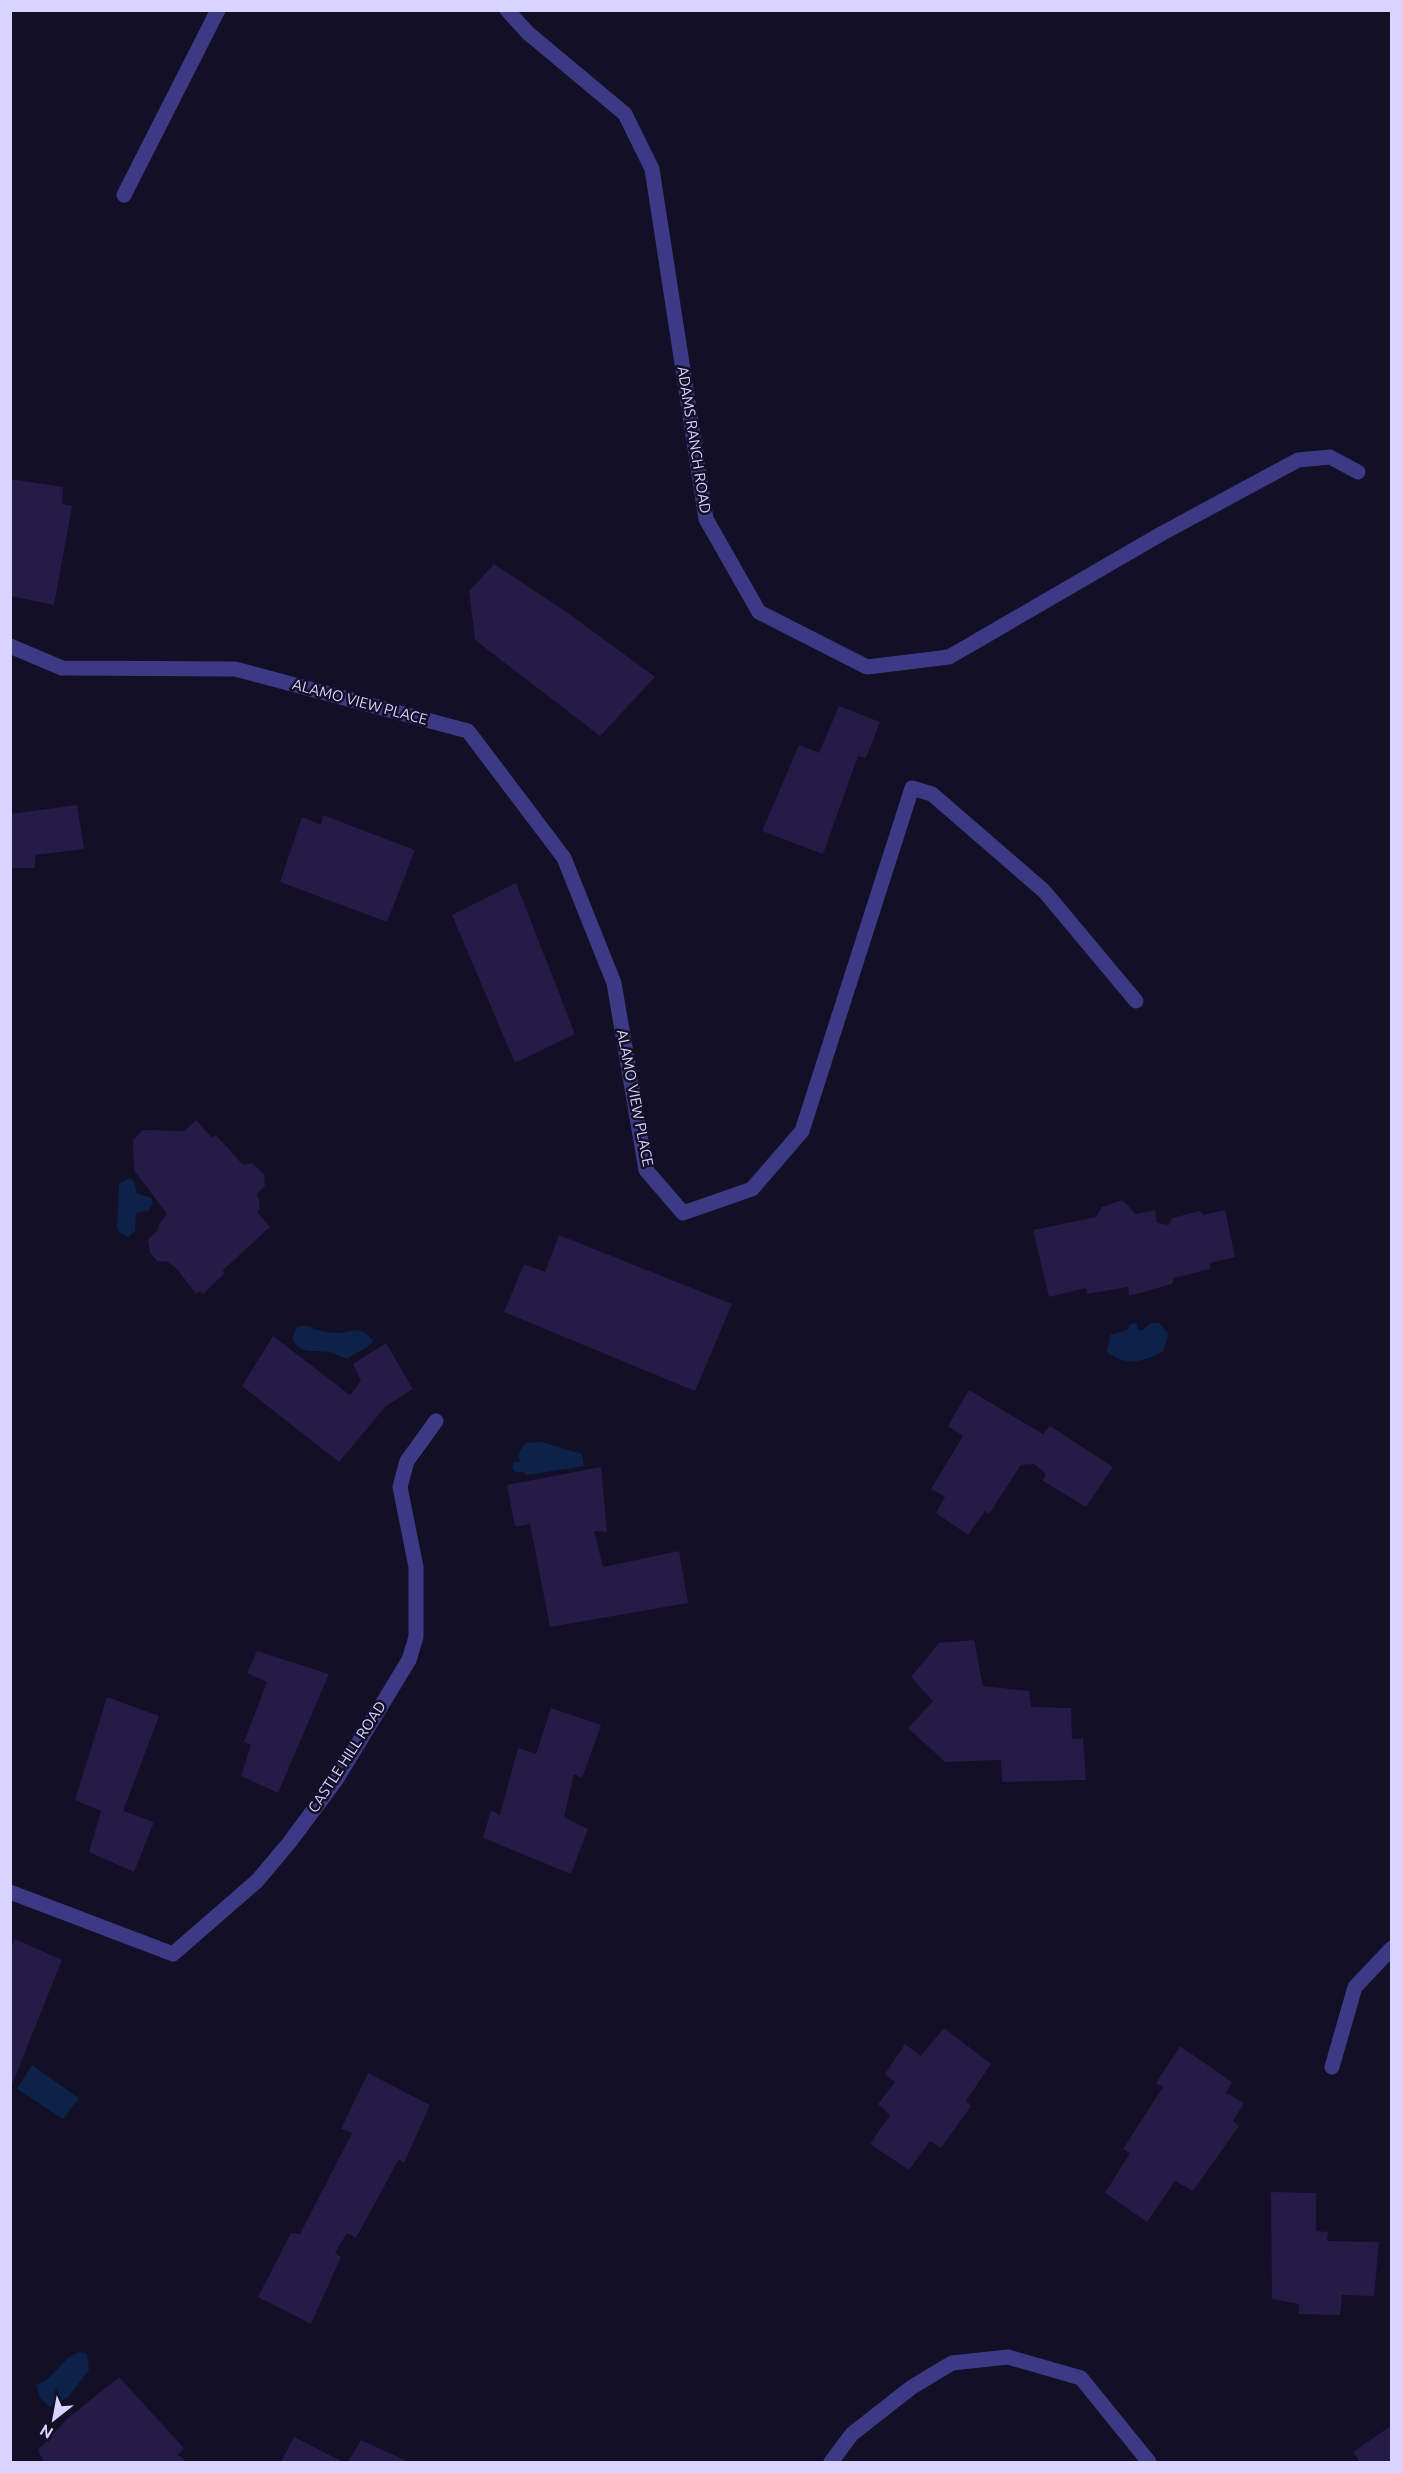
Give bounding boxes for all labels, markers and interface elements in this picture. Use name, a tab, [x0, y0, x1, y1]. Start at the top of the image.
street label: ADAMS RANCH ROAD	[674, 365, 715, 515]
street label: ALAMO VIEW PLACE	[291, 675, 429, 728]
street label: ALAMO VIEW PLACE	[614, 1028, 657, 1168]
street label: CASTLE HILL ROAD	[304, 1698, 389, 1816]
north arrow	[24, 2389, 84, 2449]
text: N	[37, 2421, 56, 2443]

